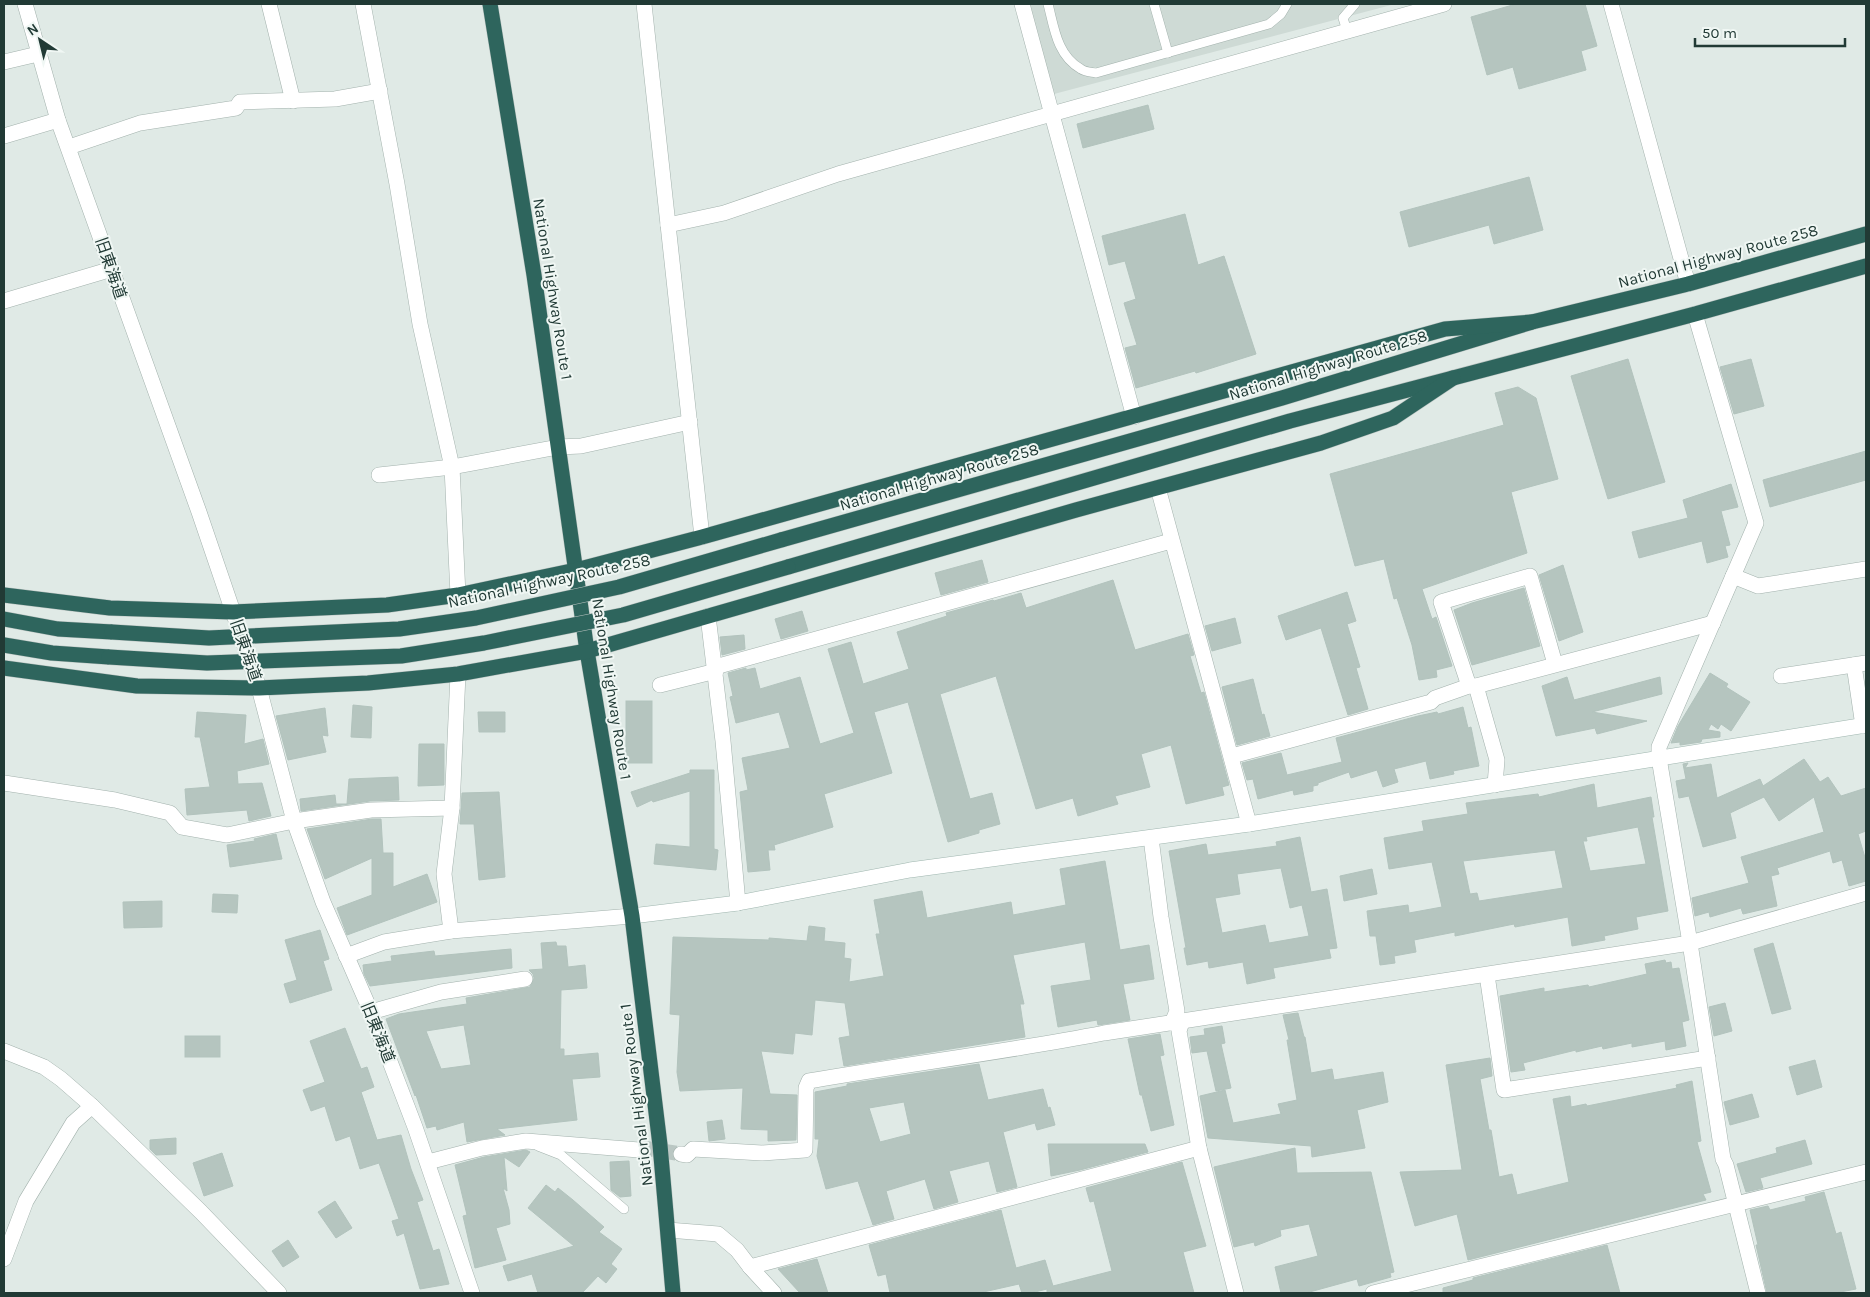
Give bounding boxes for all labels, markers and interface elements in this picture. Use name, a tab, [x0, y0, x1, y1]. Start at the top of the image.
north arrow	[15, 15, 65, 65]
scale bar	[1695, 15, 1845, 47]
text: N	[24, 20, 42, 40]
text: 50 m	[1702, 24, 1737, 42]
street label: National Highway Route 1	[529, 197, 577, 381]
street label: National Highway Route 258	[1616, 220, 1820, 292]
street label: 旧東海道	[92, 235, 130, 301]
street label: National Highway Route 258	[1227, 326, 1429, 404]
street label: National Highway Route 258	[837, 439, 1041, 515]
street label: National Highway Route 258	[446, 550, 652, 612]
street label: National Highway Route 1	[588, 597, 636, 781]
street label: 旧東海道	[227, 617, 265, 683]
street label: 旧東海道	[357, 999, 399, 1065]
street label: National Highway Route 1	[615, 1003, 657, 1187]

